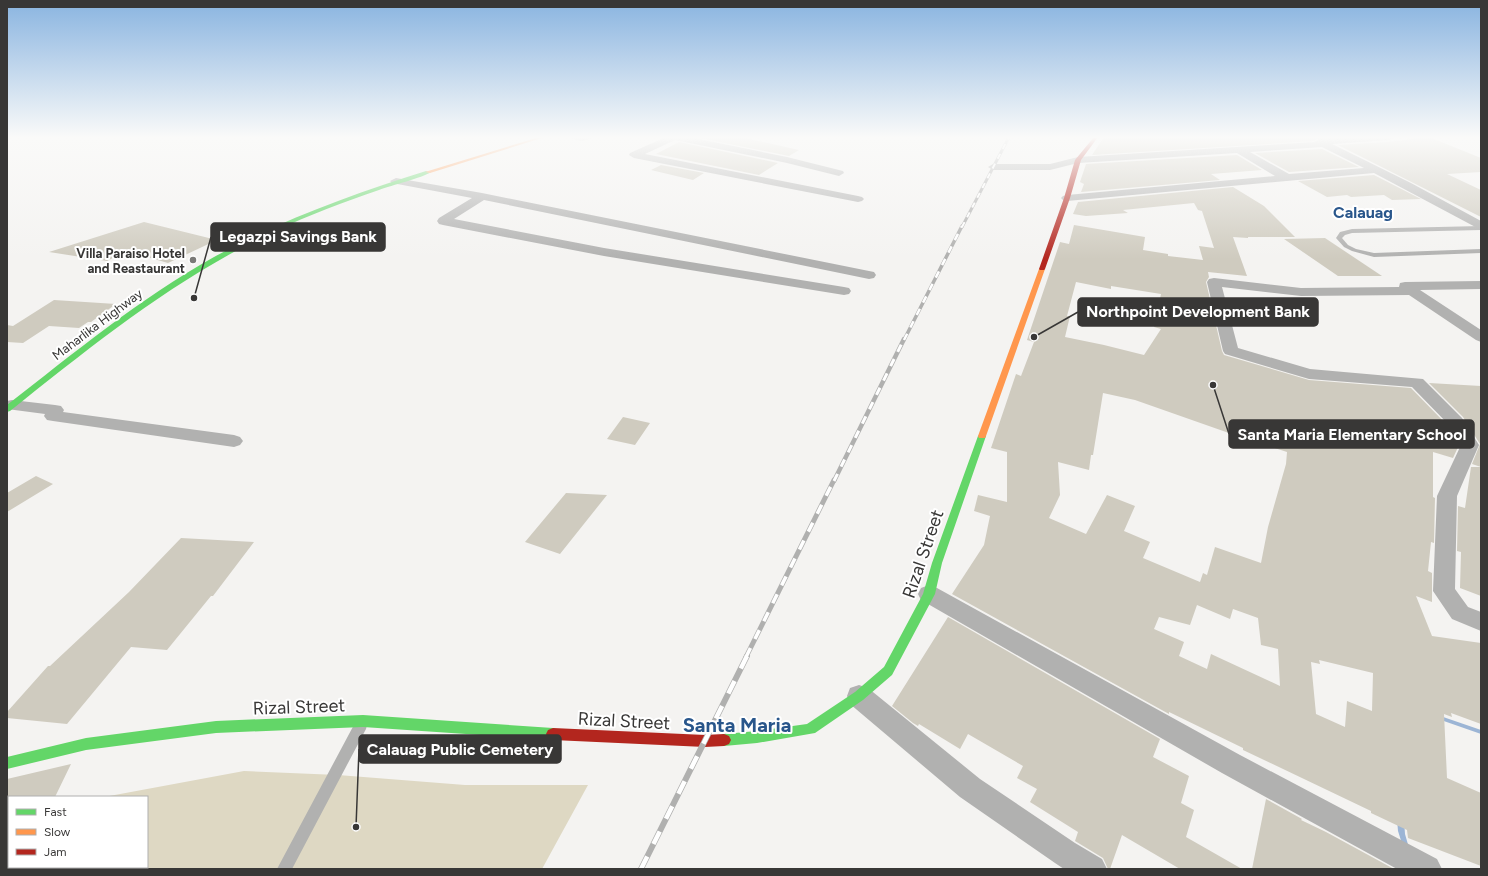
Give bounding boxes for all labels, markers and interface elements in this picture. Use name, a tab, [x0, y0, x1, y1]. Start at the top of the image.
district label: Calauag	[1333, 203, 1393, 222]
callout: Legazpi Savings Bank	[211, 223, 385, 251]
text: Legazpi Savings Bank	[219, 227, 377, 246]
place label: Villa Paraiso Hotel and Reastaurant	[76, 246, 185, 276]
marker: Villa Paraiso Hotel and Reastaurant	[188, 255, 198, 265]
street label: Maharlika Highway	[49, 286, 145, 363]
callout: Northpoint Development Bank	[1078, 298, 1318, 326]
text: Northpoint Development Bank	[1086, 302, 1310, 321]
callout: Santa Maria Elementary School	[1229, 420, 1474, 448]
text: Santa Maria Elementary School	[1238, 425, 1467, 444]
street label: Rizal Street	[898, 507, 948, 601]
street label: Rizal Street	[253, 694, 346, 720]
street label: Rizal Street	[577, 708, 671, 734]
district label: Santa Maria	[683, 713, 791, 737]
callout: Calauag Public Cemetery	[359, 735, 561, 763]
text: Calauag Public Cemetery	[367, 740, 554, 759]
legend	[8, 796, 148, 868]
text: Fast	[44, 805, 67, 819]
text: Slow	[44, 825, 71, 839]
text: Jam	[44, 845, 67, 859]

